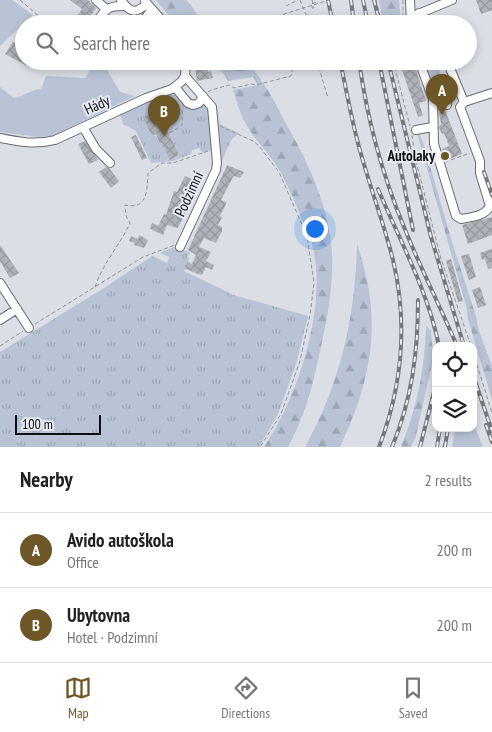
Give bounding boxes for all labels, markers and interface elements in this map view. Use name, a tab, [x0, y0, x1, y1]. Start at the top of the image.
search box	[15, 15, 477, 70]
icon: search	[33, 29, 61, 57]
text: Search here	[73, 31, 150, 55]
pin: A	[426, 74, 458, 115]
street label: Hády	[81, 90, 113, 119]
pin: B	[148, 95, 180, 136]
place label: Autolaky	[386, 146, 436, 165]
marker: Autolaky	[439, 150, 451, 162]
street label: Podzimní	[170, 168, 208, 219]
your location	[302, 216, 328, 242]
map controls	[432, 342, 477, 432]
button: locate	[432, 342, 477, 387]
button: layers	[432, 387, 477, 432]
scale bar	[15, 412, 101, 435]
text: 100 m	[22, 415, 53, 433]
text: Nearby	[20, 466, 73, 493]
text: 2 results	[425, 470, 472, 490]
text: Avido autoškola	[67, 528, 174, 552]
text: A	[32, 540, 40, 560]
text: 200 m	[437, 540, 472, 560]
text: Office	[67, 552, 99, 572]
text: Ubytovna	[67, 603, 130, 627]
text: B	[32, 615, 40, 635]
text: 200 m	[437, 615, 472, 635]
text: Hotel · Podzimní	[67, 627, 158, 647]
tab: Map	[64, 674, 92, 722]
tab: Directions	[221, 674, 270, 722]
tab: Saved	[399, 674, 428, 722]

